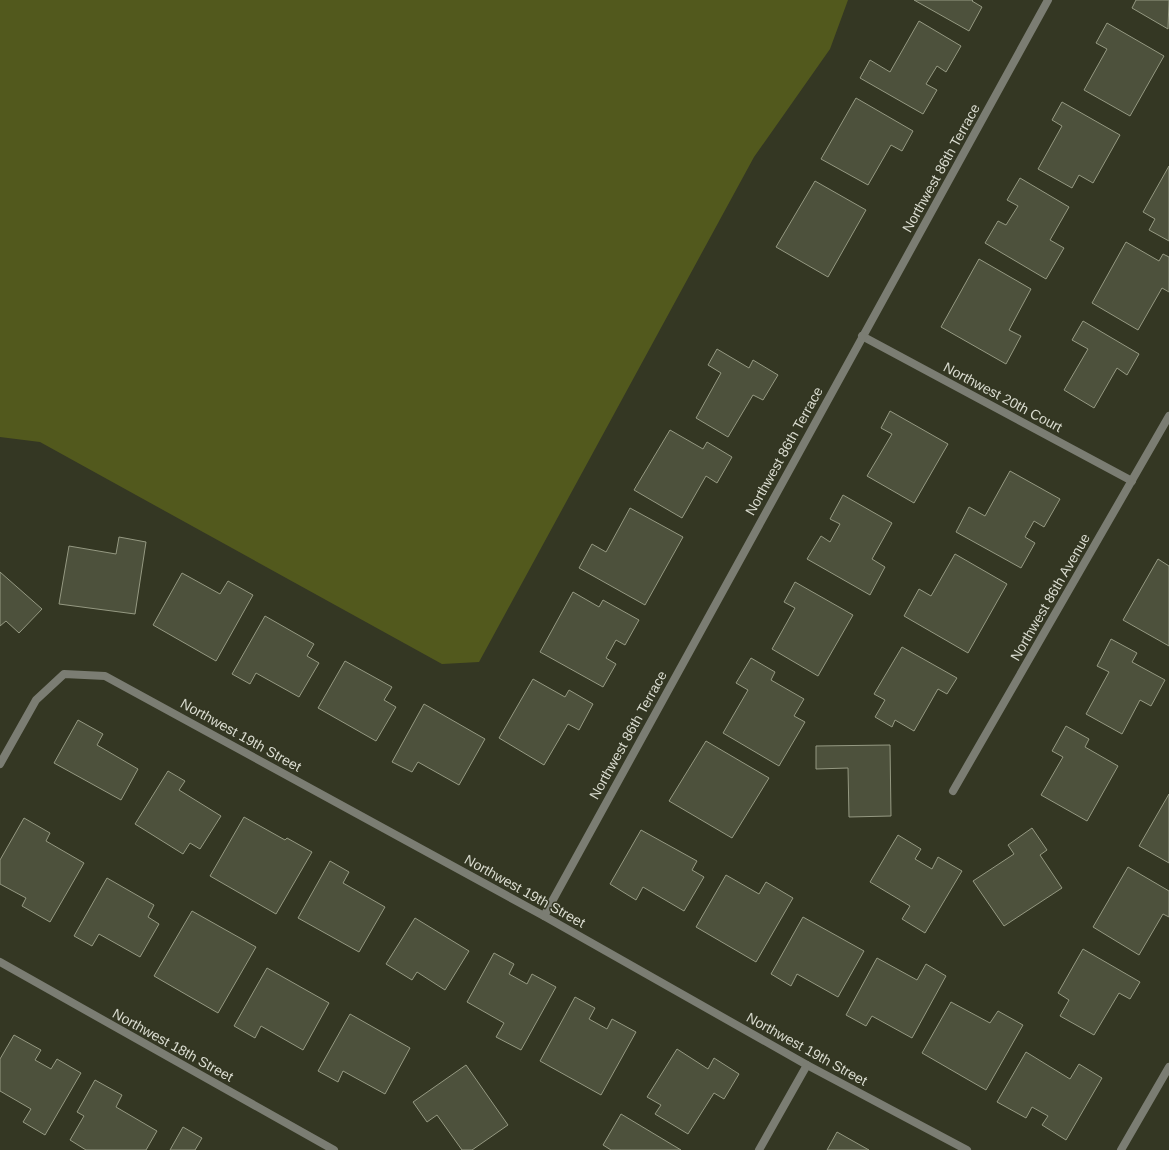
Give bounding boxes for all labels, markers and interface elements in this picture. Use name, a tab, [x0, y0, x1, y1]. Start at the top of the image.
street label: Northwest 86th Terrace	[899, 101, 983, 235]
street label: Northwest 20th Court	[941, 359, 1065, 435]
street label: Northwest 86th Terrace	[742, 384, 826, 518]
street label: Northwest 86th Avenue	[1007, 530, 1093, 664]
street label: Northwest 86th Terrace	[586, 668, 670, 802]
street label: Northwest 19th Street	[178, 695, 304, 775]
street label: Northwest 19th Street	[462, 851, 588, 931]
street label: Northwest 18th Street	[110, 1005, 236, 1085]
street label: Northwest 19th Street	[744, 1009, 870, 1089]

